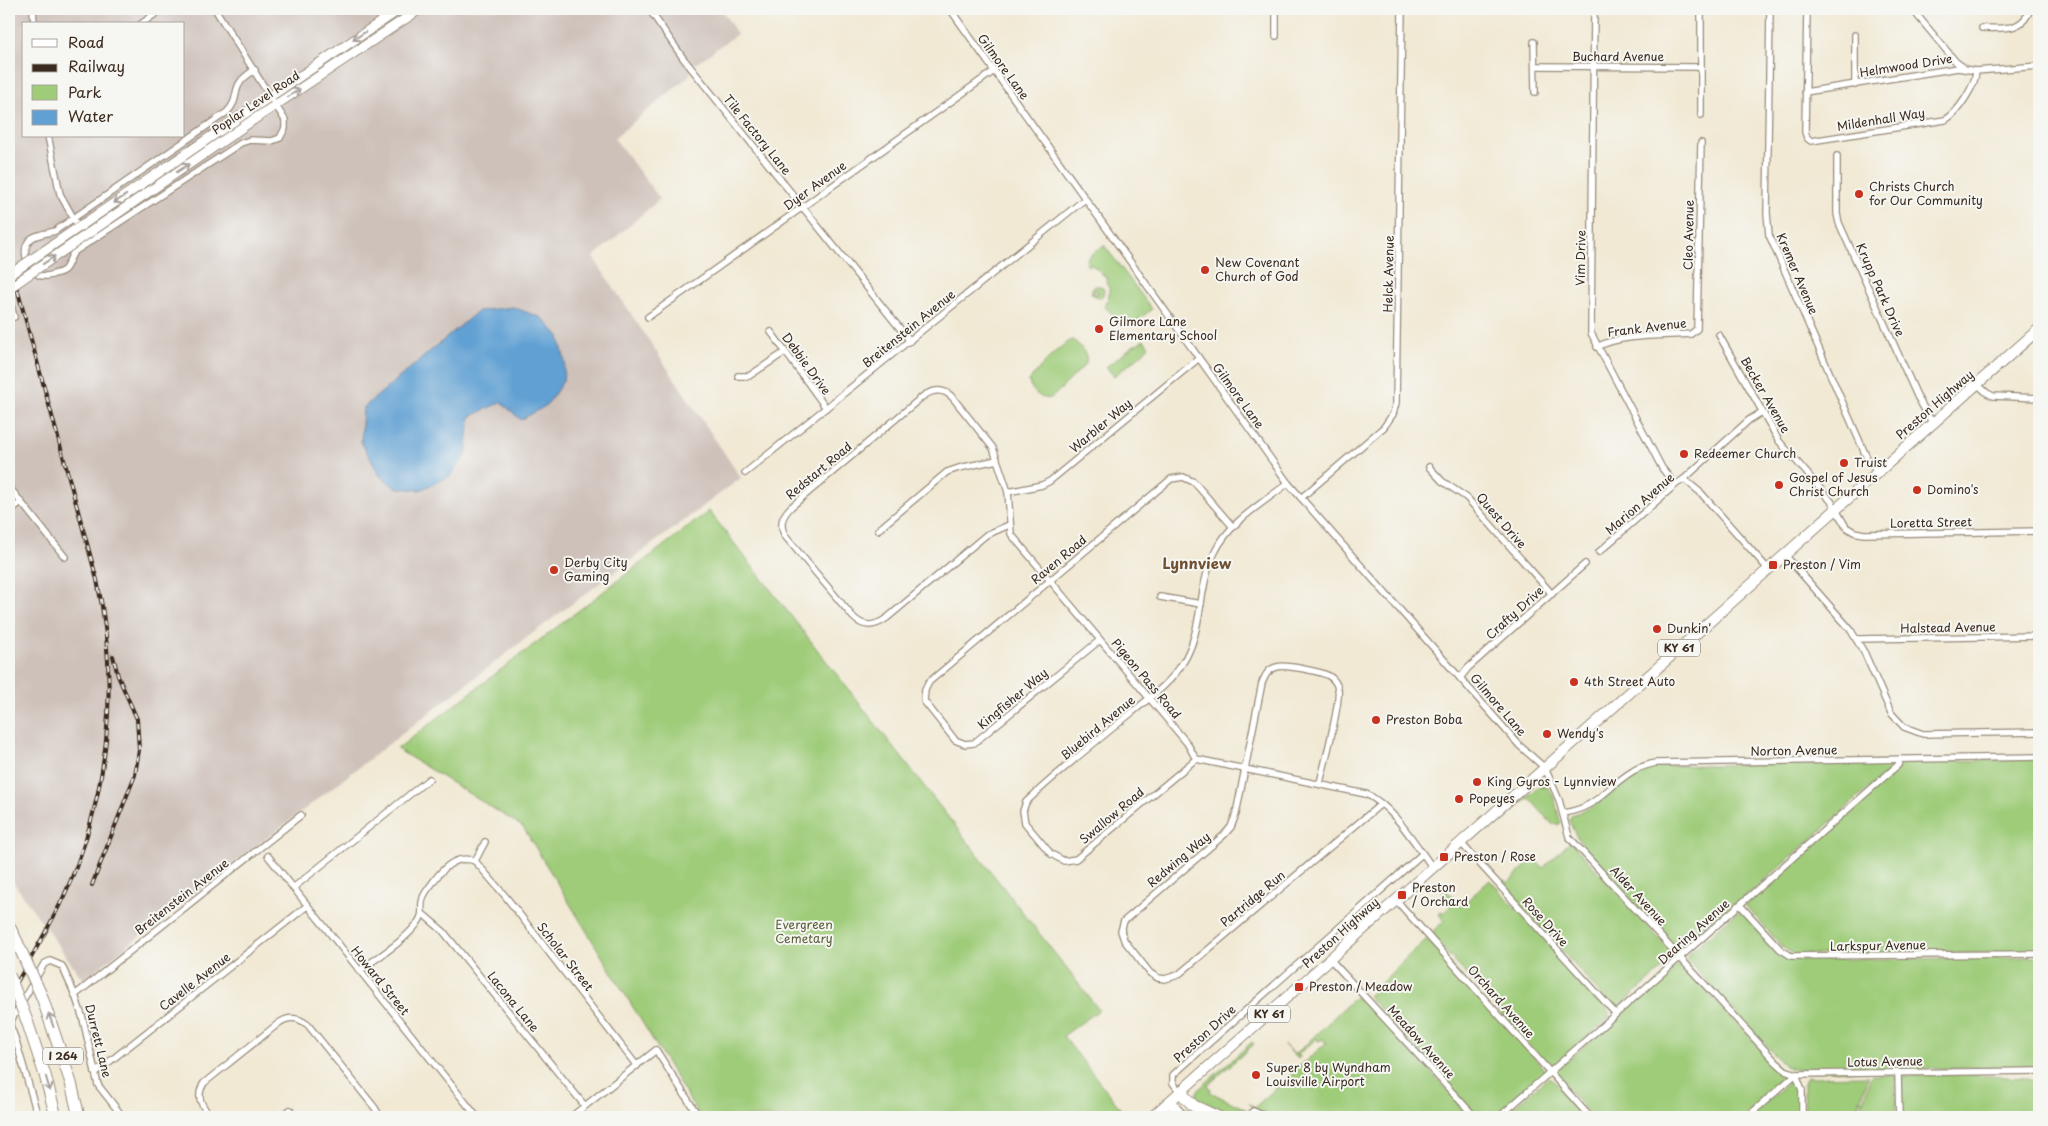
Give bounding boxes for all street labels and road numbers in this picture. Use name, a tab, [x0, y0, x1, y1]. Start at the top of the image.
street label: Gilmore Lane	[974, 30, 1034, 103]
street label: Buchard Avenue	[1572, 47, 1664, 65]
street label: Helmwood Drive	[1858, 49, 1953, 81]
street label: Poplar Level Road	[208, 66, 303, 138]
street label: Tile Factory Lane	[720, 90, 796, 179]
street label: Mildenhall Way	[1835, 103, 1926, 135]
street label: Dyer Avenue	[779, 156, 850, 214]
street label: Cleo Avenue	[1678, 199, 1698, 270]
street label: Vim Drive	[1571, 230, 1589, 286]
street label: Kremer Avenue	[1773, 230, 1823, 318]
street label: Helck Avenue	[1378, 235, 1398, 313]
street label: Krupp Park Drive	[1852, 240, 1910, 339]
street label: Breitenstein Avenue	[858, 285, 959, 371]
street label: Frank Avenue	[1606, 313, 1688, 341]
street label: Debbie Drive	[778, 329, 836, 398]
street label: Becker Avenue	[1737, 353, 1795, 436]
street label: Gilmore Lane	[1209, 359, 1269, 432]
street label: Preston Highway	[1892, 365, 1977, 443]
street label: Warbler Way	[1065, 394, 1135, 457]
street label: Redstart Road	[781, 437, 855, 503]
street label: Marion Avenue	[1601, 468, 1678, 538]
street label: Quest Drive	[1473, 489, 1531, 552]
street label: Loretta Street	[1890, 512, 1972, 532]
street label: Raven Road	[1027, 530, 1090, 588]
street label: Crafty Drive	[1481, 581, 1547, 643]
street label: Halstead Avenue	[1900, 617, 1996, 637]
street label: Pigeon Pass Road	[1108, 634, 1186, 722]
road number: KY 61	[1658, 640, 1700, 656]
street label: Kingfisher Way	[973, 663, 1051, 733]
street label: Gilmore Lane	[1466, 669, 1531, 740]
street label: Bluebird Avenue	[1056, 690, 1139, 764]
street label: Norton Avenue	[1750, 740, 1838, 760]
street label: Swallow Road	[1075, 783, 1148, 848]
street label: Redwing Way	[1143, 827, 1214, 891]
street label: Breitenstein Avenue	[131, 853, 233, 939]
street label: Alder Avenue	[1606, 861, 1672, 930]
street label: Partridge Run	[1216, 866, 1289, 931]
street label: Preston Highway	[1298, 893, 1383, 972]
street label: Rose Drive	[1519, 893, 1573, 950]
street label: Dearing Avenue	[1654, 894, 1733, 968]
street label: Scholar Street	[533, 918, 598, 995]
street label: Larkspur Avenue	[1830, 935, 1927, 955]
street label: Howard Street	[347, 942, 414, 1019]
street label: Cavelle Avenue	[155, 947, 234, 1015]
street label: Orchard Avenue	[1464, 961, 1540, 1042]
street label: Lacona Lane	[484, 967, 544, 1036]
street label: Preston Drive	[1169, 1000, 1240, 1066]
street label: Meadow Avenue	[1384, 1001, 1460, 1082]
street label: Durrett Lane	[81, 1002, 117, 1080]
road number: KY 61	[1248, 1006, 1290, 1022]
road number: I 264	[43, 1048, 83, 1064]
street label: Lotus Avenue	[1847, 1051, 1923, 1071]

